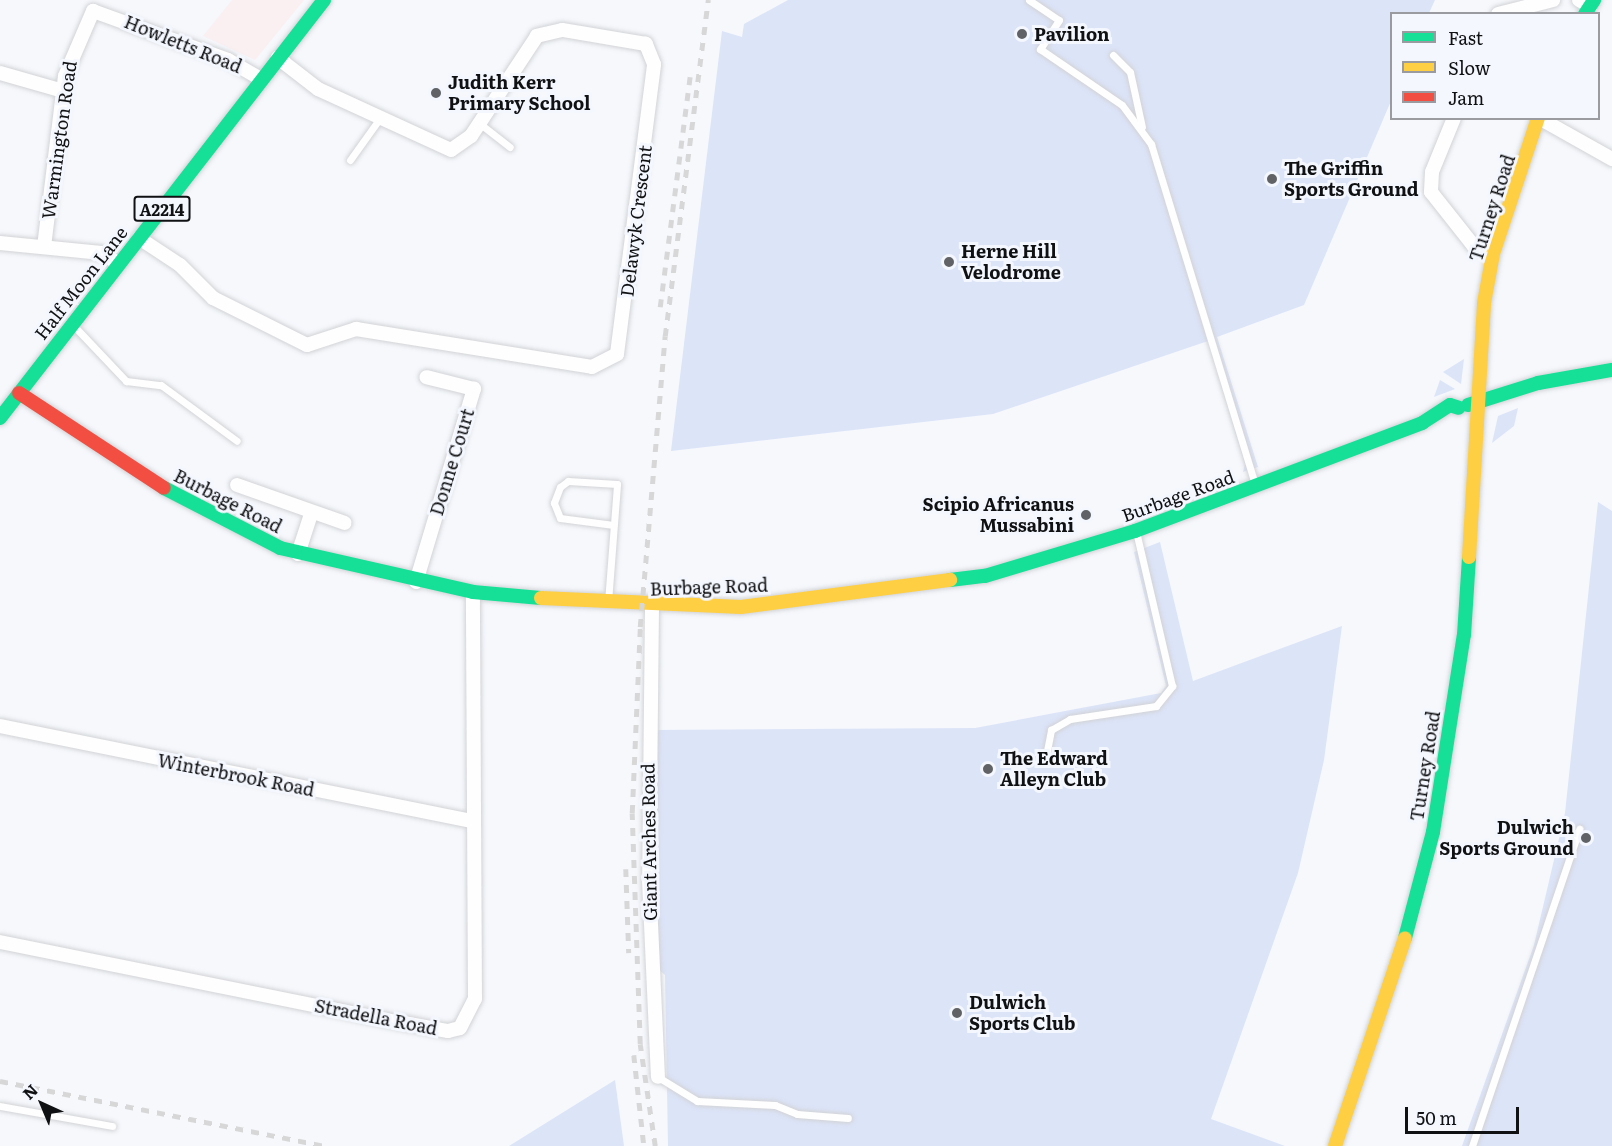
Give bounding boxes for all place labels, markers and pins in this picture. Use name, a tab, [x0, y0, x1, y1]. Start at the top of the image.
place label: Pavilion	[1034, 23, 1110, 45]
marker: Pavilion	[1015, 27, 1029, 41]
place label: Judith Kerr Primary School	[448, 72, 591, 115]
marker: Judith Kerr Primary School	[429, 86, 443, 100]
place label: The Griffin Sports Ground	[1284, 158, 1419, 201]
marker: The Griffin Sports Ground	[1265, 172, 1279, 186]
place label: Herne Hill Velodrome	[961, 241, 1061, 284]
marker: Herne Hill Velodrome	[942, 255, 956, 269]
place label: Scipio Africanus Mussabini	[923, 494, 1074, 536]
marker: Scipio Africanus Mussabini	[1079, 508, 1093, 522]
place label: The Edward Alleyn Club	[1000, 748, 1108, 790]
marker: The Edward Alleyn Club	[981, 762, 995, 776]
place label: Dulwich Sports Ground	[1439, 817, 1574, 860]
marker: Dulwich Sports Ground	[1579, 831, 1593, 845]
place label: Dulwich Sports Club	[969, 992, 1075, 1034]
marker: Dulwich Sports Club	[950, 1006, 964, 1020]

